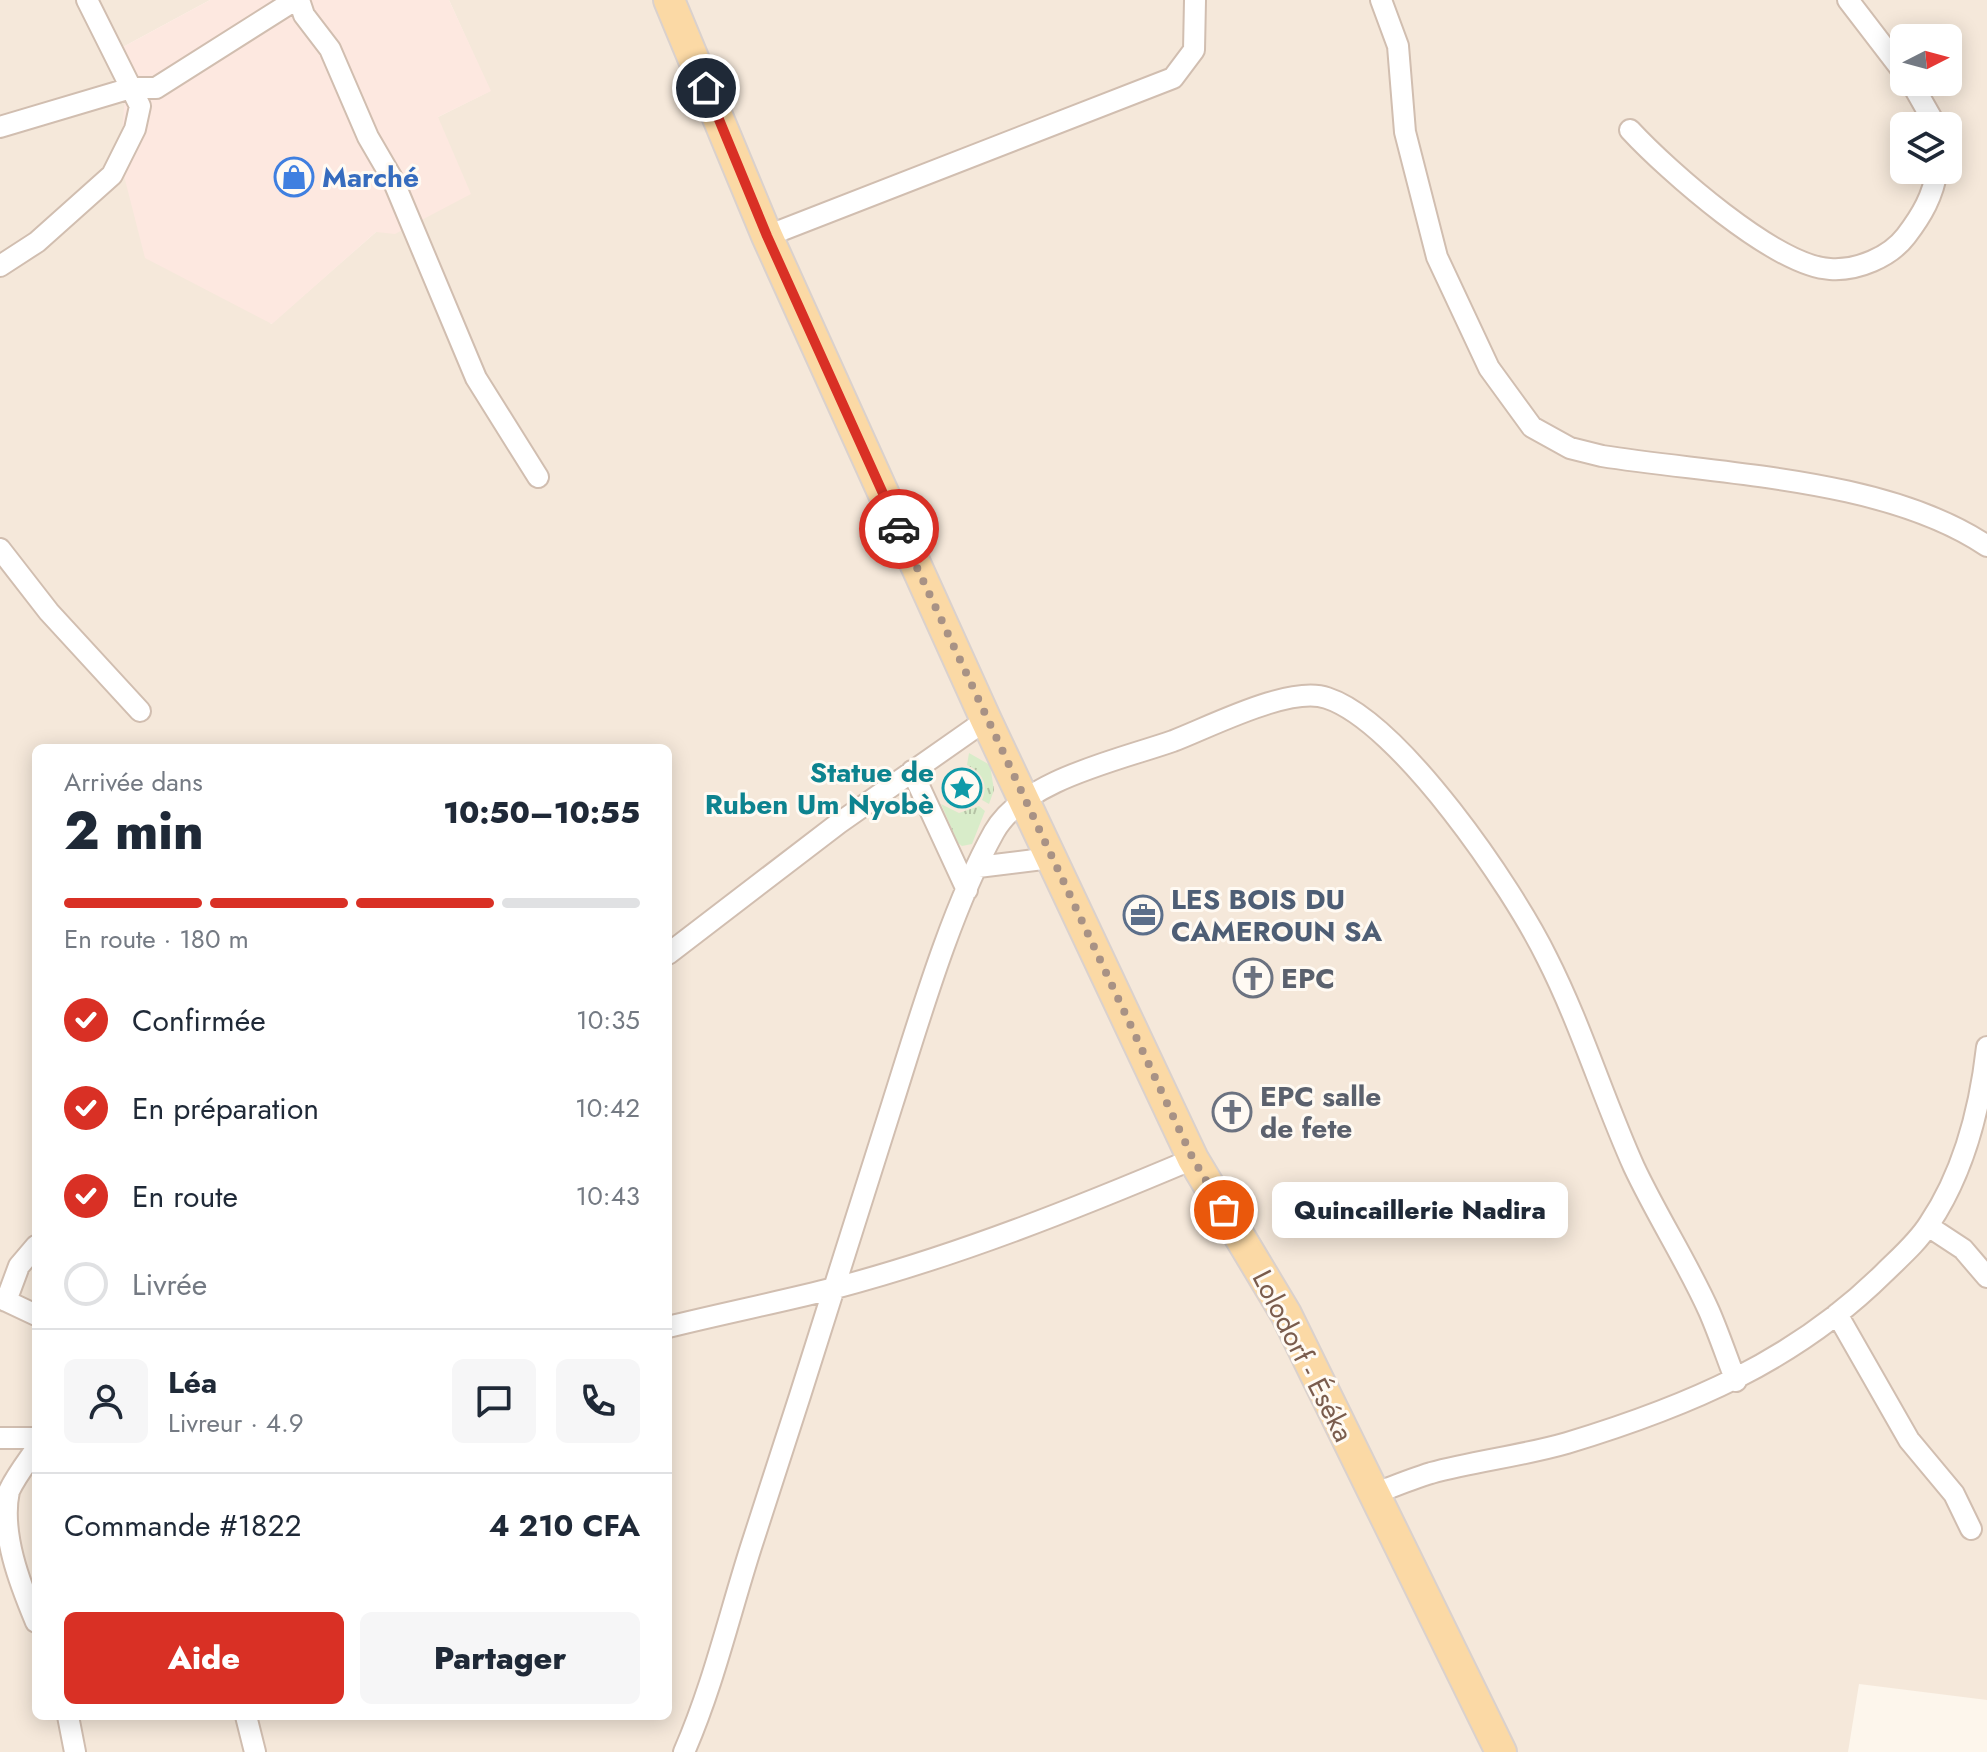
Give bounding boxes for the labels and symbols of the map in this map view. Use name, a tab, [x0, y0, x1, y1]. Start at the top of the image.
north arrow	[1890, 24, 1962, 96]
pin	[672, 54, 740, 122]
shop icon: Marché	[273, 156, 315, 198]
place label: Marché	[322, 157, 419, 198]
courier	[859, 489, 939, 569]
place label: Statue de Ruben Um Nyobè	[705, 752, 934, 825]
place icon: Statue de Ruben Um Nyobè	[941, 767, 983, 809]
place label: LES BOIS DU CAMEROUN SA	[1171, 879, 1382, 952]
office icon: LES BOIS DU CAMEROUN SA	[1122, 894, 1164, 936]
church icon: EPC	[1232, 957, 1274, 999]
place label: EPC	[1281, 958, 1335, 999]
place label: EPC salle de fete	[1260, 1076, 1381, 1149]
church icon: EPC salle de fete	[1211, 1091, 1253, 1133]
pin	[1190, 1176, 1258, 1244]
callout: Quincaillerie Nadira	[1272, 1182, 1568, 1238]
street label: Lolodorf - Éséka	[1242, 1263, 1364, 1449]

